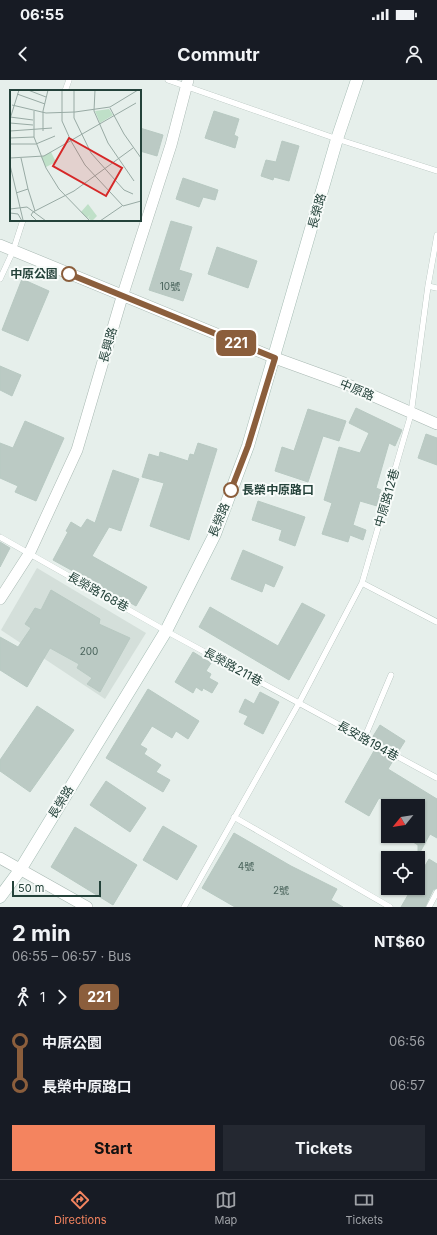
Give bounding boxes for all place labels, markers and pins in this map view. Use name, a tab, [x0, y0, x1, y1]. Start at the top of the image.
place label: 中原公園	[10, 266, 58, 281]
marker: 中原公園	[61, 266, 77, 282]
marker: 長榮中原路口	[223, 482, 239, 498]
place label: 長榮中原路口	[242, 482, 314, 497]

